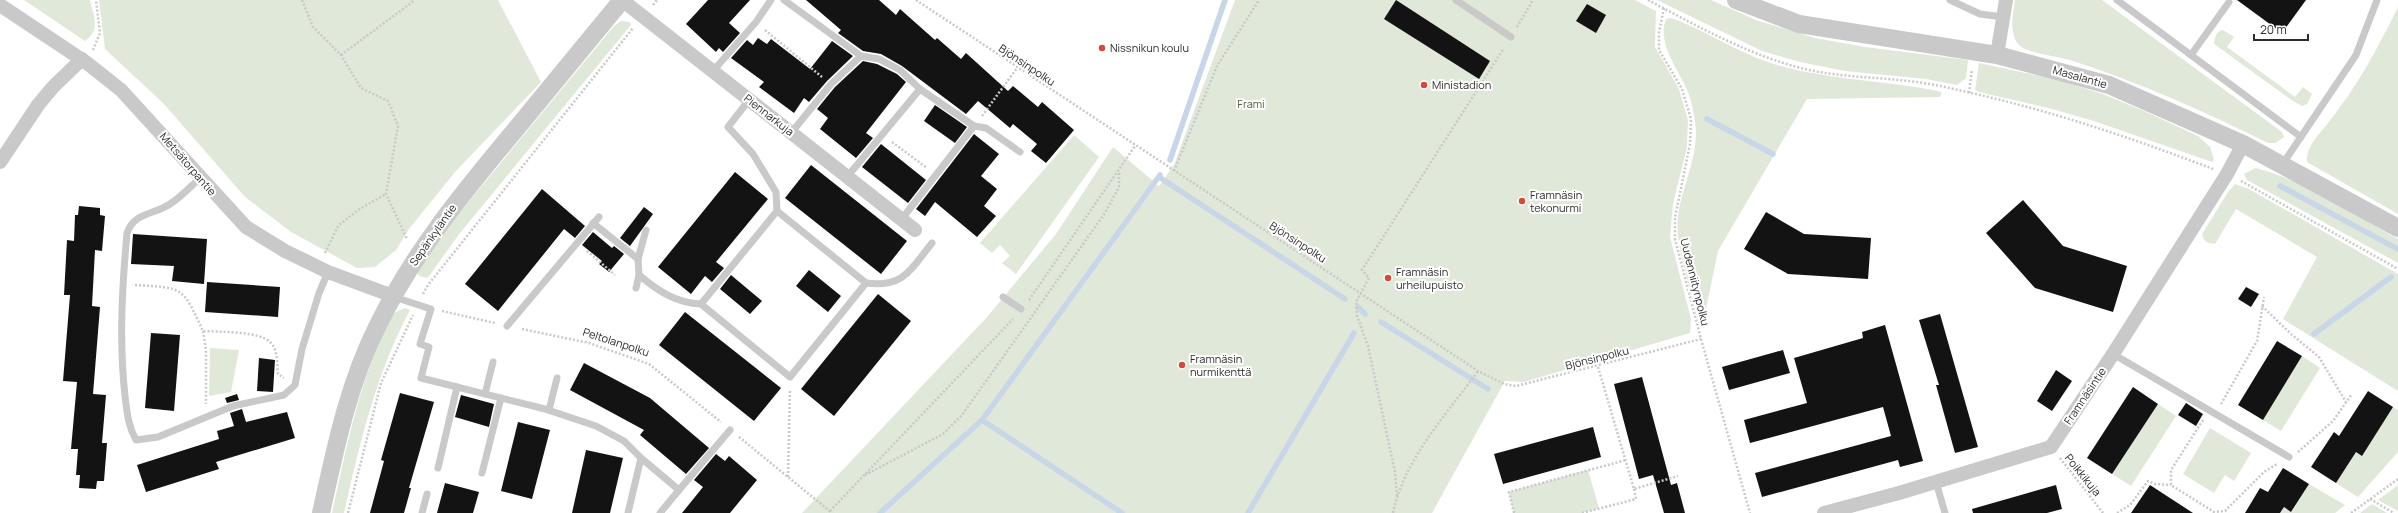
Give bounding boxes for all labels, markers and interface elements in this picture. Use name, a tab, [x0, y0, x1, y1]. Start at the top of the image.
scale bar	[2254, 16, 2308, 42]
text: 20 m	[2260, 21, 2287, 38]
street label: Bjönsinpolku	[996, 40, 1058, 89]
place label: Nissnikun koulu	[1110, 40, 1189, 55]
marker: Nissnikun koulu	[1097, 43, 1107, 53]
street label: Masalantie	[2051, 62, 2110, 92]
place label: Ministadion	[1432, 77, 1491, 92]
marker: Ministadion	[1419, 80, 1429, 90]
street label: Piennarkuja	[741, 90, 797, 139]
park label: Frami	[1237, 96, 1265, 111]
street label: Metsätorpantie	[157, 129, 220, 199]
place label: Framnäsin tekonurmi	[1530, 187, 1582, 215]
marker: Framnäsin tekonurmi	[1517, 196, 1527, 206]
street label: Sepänkyläntie	[406, 200, 460, 269]
street label: Bjönsinpolku	[1267, 218, 1330, 266]
street label: Uudenniitynpolku	[1677, 237, 1714, 327]
place label: Framnäsin urheilupuisto	[1396, 264, 1464, 292]
marker: Framnäsin urheilupuisto	[1383, 273, 1393, 283]
street label: Peltolanpolku	[581, 324, 651, 359]
street label: Bjönsinpolku	[1564, 342, 1630, 373]
place label: Framnäsin nurmikenttä	[1190, 351, 1251, 379]
marker: Framnäsin nurmikenttä	[1177, 360, 1187, 370]
street label: Framnäsintie	[2060, 364, 2109, 427]
street label: Poikkikuja	[2062, 451, 2105, 499]

